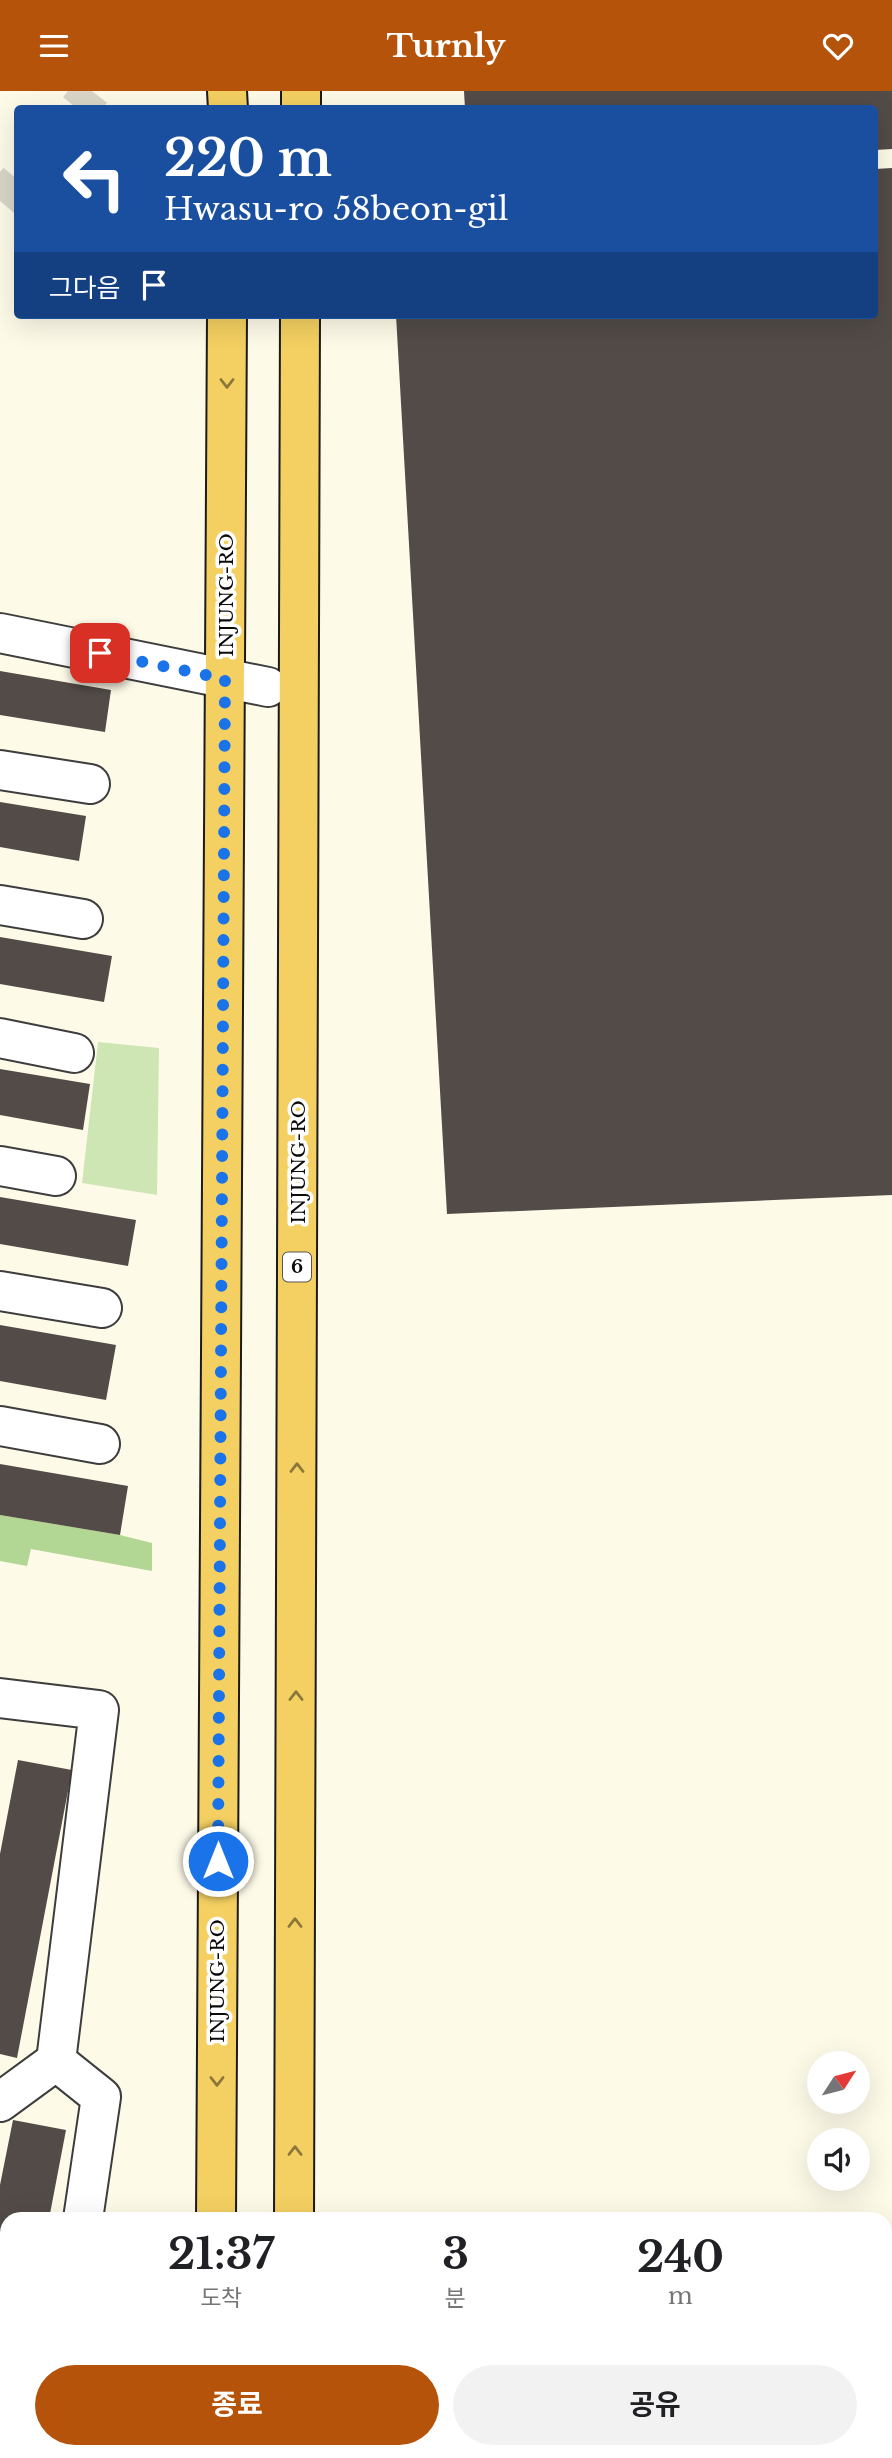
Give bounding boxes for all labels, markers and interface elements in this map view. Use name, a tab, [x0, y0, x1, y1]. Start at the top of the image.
text: Turnly	[386, 26, 506, 66]
icon: menu	[35, 27, 73, 65]
icon: heart	[819, 27, 857, 65]
text: 220 m	[164, 128, 332, 189]
icon: left	[49, 133, 140, 224]
text: Hwasu-ro 58beon-gil	[164, 189, 508, 229]
icon: arrive	[135, 266, 173, 304]
text: 그다음	[49, 272, 121, 304]
one-way arrow	[219, 378, 235, 389]
street label: INJUNG-RO	[215, 533, 238, 657]
pin	[70, 623, 130, 683]
icon: arrive	[81, 634, 119, 672]
street label: INJUNG-RO	[287, 1100, 310, 1224]
road number: 6	[283, 1253, 311, 1281]
one-way arrow	[289, 1463, 305, 1473]
one-way arrow	[288, 1690, 304, 1701]
position arrow	[181, 1824, 255, 1898]
one-way arrow	[287, 1918, 303, 1928]
street label: INJUNG-RO	[206, 1919, 229, 2043]
north arrow	[807, 2051, 870, 2114]
map controls	[807, 2051, 870, 2191]
one-way arrow	[209, 2075, 224, 2086]
button: sound	[807, 2128, 870, 2191]
one-way arrow	[287, 2145, 302, 2156]
text: 21:37	[168, 2228, 274, 2280]
text: 3	[442, 2228, 469, 2280]
text: 240	[637, 2231, 724, 2283]
text: m	[668, 2282, 693, 2310]
text: 도착	[200, 2284, 242, 2312]
text: 분	[445, 2284, 466, 2312]
button: 종료	[35, 2365, 439, 2445]
button: 공유	[453, 2365, 857, 2445]

